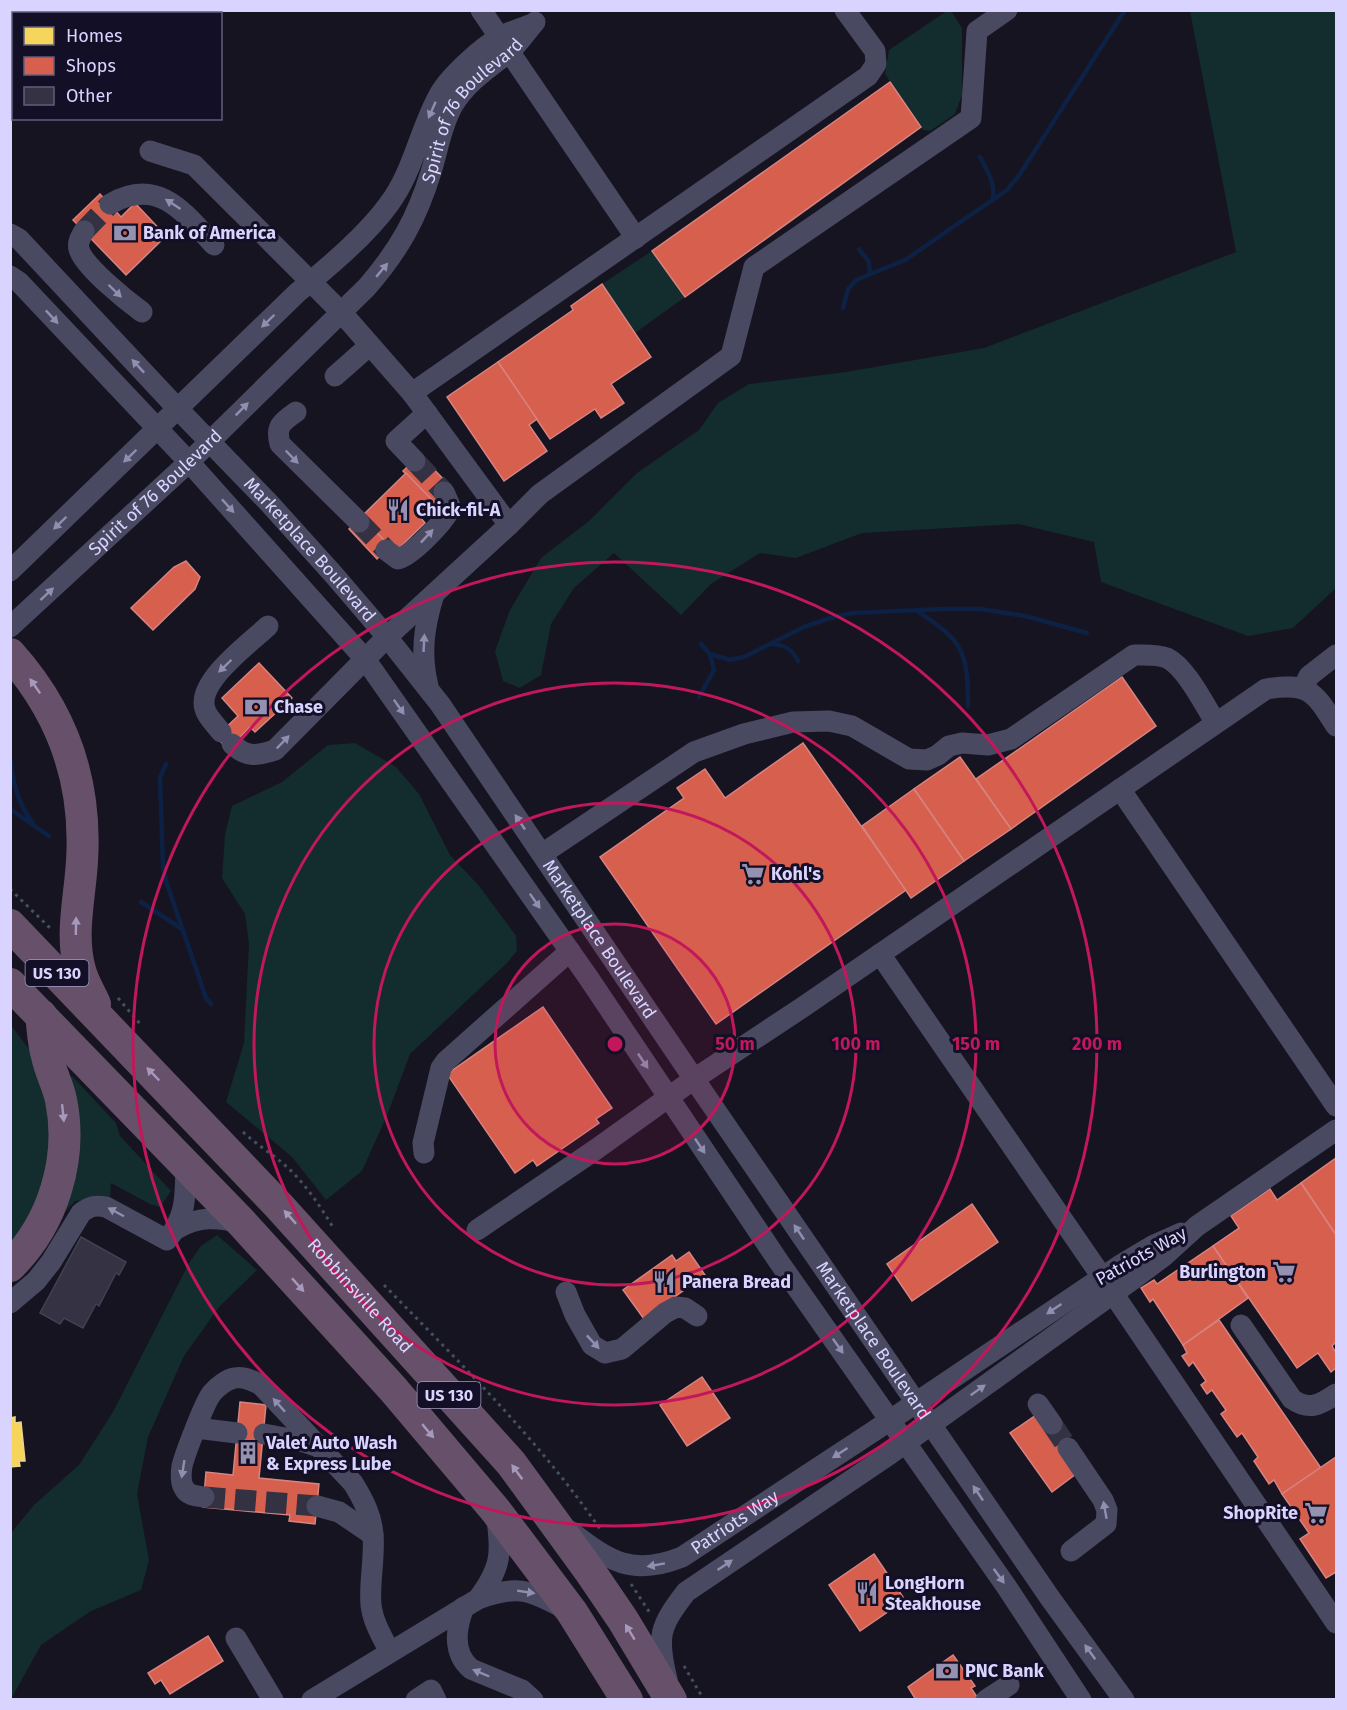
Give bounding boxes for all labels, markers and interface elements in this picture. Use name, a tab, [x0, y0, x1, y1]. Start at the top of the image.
legend	[12, 12, 222, 120]
text: Homes	[66, 25, 122, 47]
street label: Spirit of 76 Boulevard	[417, 34, 528, 186]
text: Shops	[66, 55, 116, 77]
text: Other	[66, 85, 112, 107]
one-way arrow	[427, 101, 437, 119]
one-way arrow	[165, 199, 181, 210]
bank icon: Bank of America	[112, 220, 138, 246]
place label: Bank of America	[143, 222, 276, 244]
one-way arrow	[375, 262, 388, 278]
one-way arrow	[108, 284, 122, 298]
one-way arrow	[45, 310, 59, 325]
one-way arrow	[261, 314, 276, 328]
one-way arrow	[132, 359, 145, 374]
one-way arrow	[235, 403, 249, 417]
street label: Spirit of 76 Boulevard	[84, 425, 227, 560]
one-way arrow	[123, 449, 138, 463]
one-way arrow	[285, 449, 298, 464]
street label: Marketplace Boulevard	[239, 473, 380, 627]
restaurant icon: Chick-fil-A	[385, 497, 411, 523]
one-way arrow	[221, 498, 235, 513]
place label: Chick-fil-A	[416, 499, 501, 521]
one-way arrow	[53, 516, 68, 530]
one-way arrow	[420, 528, 434, 543]
one-way arrow	[39, 587, 53, 601]
one-way arrow	[419, 633, 428, 652]
one-way arrow	[219, 659, 233, 673]
one-way arrow	[29, 678, 41, 694]
bank icon: Chase	[243, 694, 269, 720]
place label: Chase	[274, 696, 323, 718]
one-way arrow	[393, 698, 405, 714]
one-way arrow	[276, 735, 290, 750]
one-way arrow	[514, 814, 526, 830]
street label: Marketplace Boulevard	[538, 856, 661, 1023]
supermarket icon: Kohl's	[740, 861, 766, 887]
place label: Kohl's	[771, 863, 821, 885]
one-way arrow	[529, 893, 540, 909]
one-way arrow	[72, 916, 81, 935]
road number: US 130	[26, 960, 88, 986]
text: 50 m	[715, 1033, 755, 1055]
text: 100 m	[832, 1033, 880, 1055]
text: 150 m	[952, 1033, 1000, 1055]
text: 200 m	[1072, 1033, 1122, 1055]
centre of rings	[605, 1034, 625, 1054]
one-way arrow	[637, 1053, 648, 1069]
one-way arrow	[146, 1066, 160, 1081]
one-way arrow	[58, 1104, 67, 1123]
one-way arrow	[694, 1138, 705, 1154]
one-way arrow	[107, 1207, 124, 1217]
one-way arrow	[283, 1211, 297, 1225]
street label: Patriots Way	[1092, 1222, 1190, 1290]
one-way arrow	[793, 1225, 805, 1241]
street label: Robbinsville Road	[303, 1234, 417, 1358]
street label: Marketplace Boulevard	[811, 1257, 935, 1424]
supermarket icon: Burlington	[1271, 1259, 1297, 1285]
place label: Burlington	[1179, 1261, 1266, 1283]
restaurant icon: Panera Bread	[651, 1269, 677, 1295]
place label: Panera Bread	[682, 1271, 791, 1293]
one-way arrow	[291, 1277, 304, 1292]
one-way arrow	[1046, 1303, 1062, 1315]
one-way arrow	[586, 1335, 600, 1350]
one-way arrow	[832, 1338, 844, 1354]
road number: US 130	[418, 1382, 480, 1408]
one-way arrow	[970, 1384, 986, 1396]
one-way arrow	[273, 1398, 286, 1413]
one-way arrow	[421, 1423, 434, 1438]
place label: Valet Auto Wash & Express Lube	[265, 1432, 397, 1475]
building icon: Valet Auto Wash & Express Lube	[235, 1440, 261, 1466]
one-way arrow	[832, 1448, 848, 1459]
one-way arrow	[178, 1460, 187, 1479]
one-way arrow	[512, 1465, 524, 1480]
street label: Patriots Way	[687, 1485, 783, 1559]
one-way arrow	[972, 1485, 984, 1501]
one-way arrow	[1100, 1500, 1109, 1519]
supermarket icon: ShopRite	[1303, 1500, 1329, 1526]
place label: ShopRite	[1223, 1502, 1298, 1524]
one-way arrow	[716, 1560, 733, 1571]
one-way arrow	[647, 1561, 666, 1570]
one-way arrow	[993, 1568, 1005, 1584]
place label: LongHorn Steakhouse	[885, 1572, 981, 1615]
restaurant icon: LongHorn Steakhouse	[854, 1580, 880, 1606]
one-way arrow	[517, 1588, 536, 1597]
one-way arrow	[624, 1623, 635, 1640]
one-way arrow	[1084, 1645, 1096, 1660]
bank icon: PNC Bank	[934, 1658, 960, 1684]
place label: PNC Bank	[965, 1660, 1045, 1682]
one-way arrow	[472, 1668, 490, 1678]

